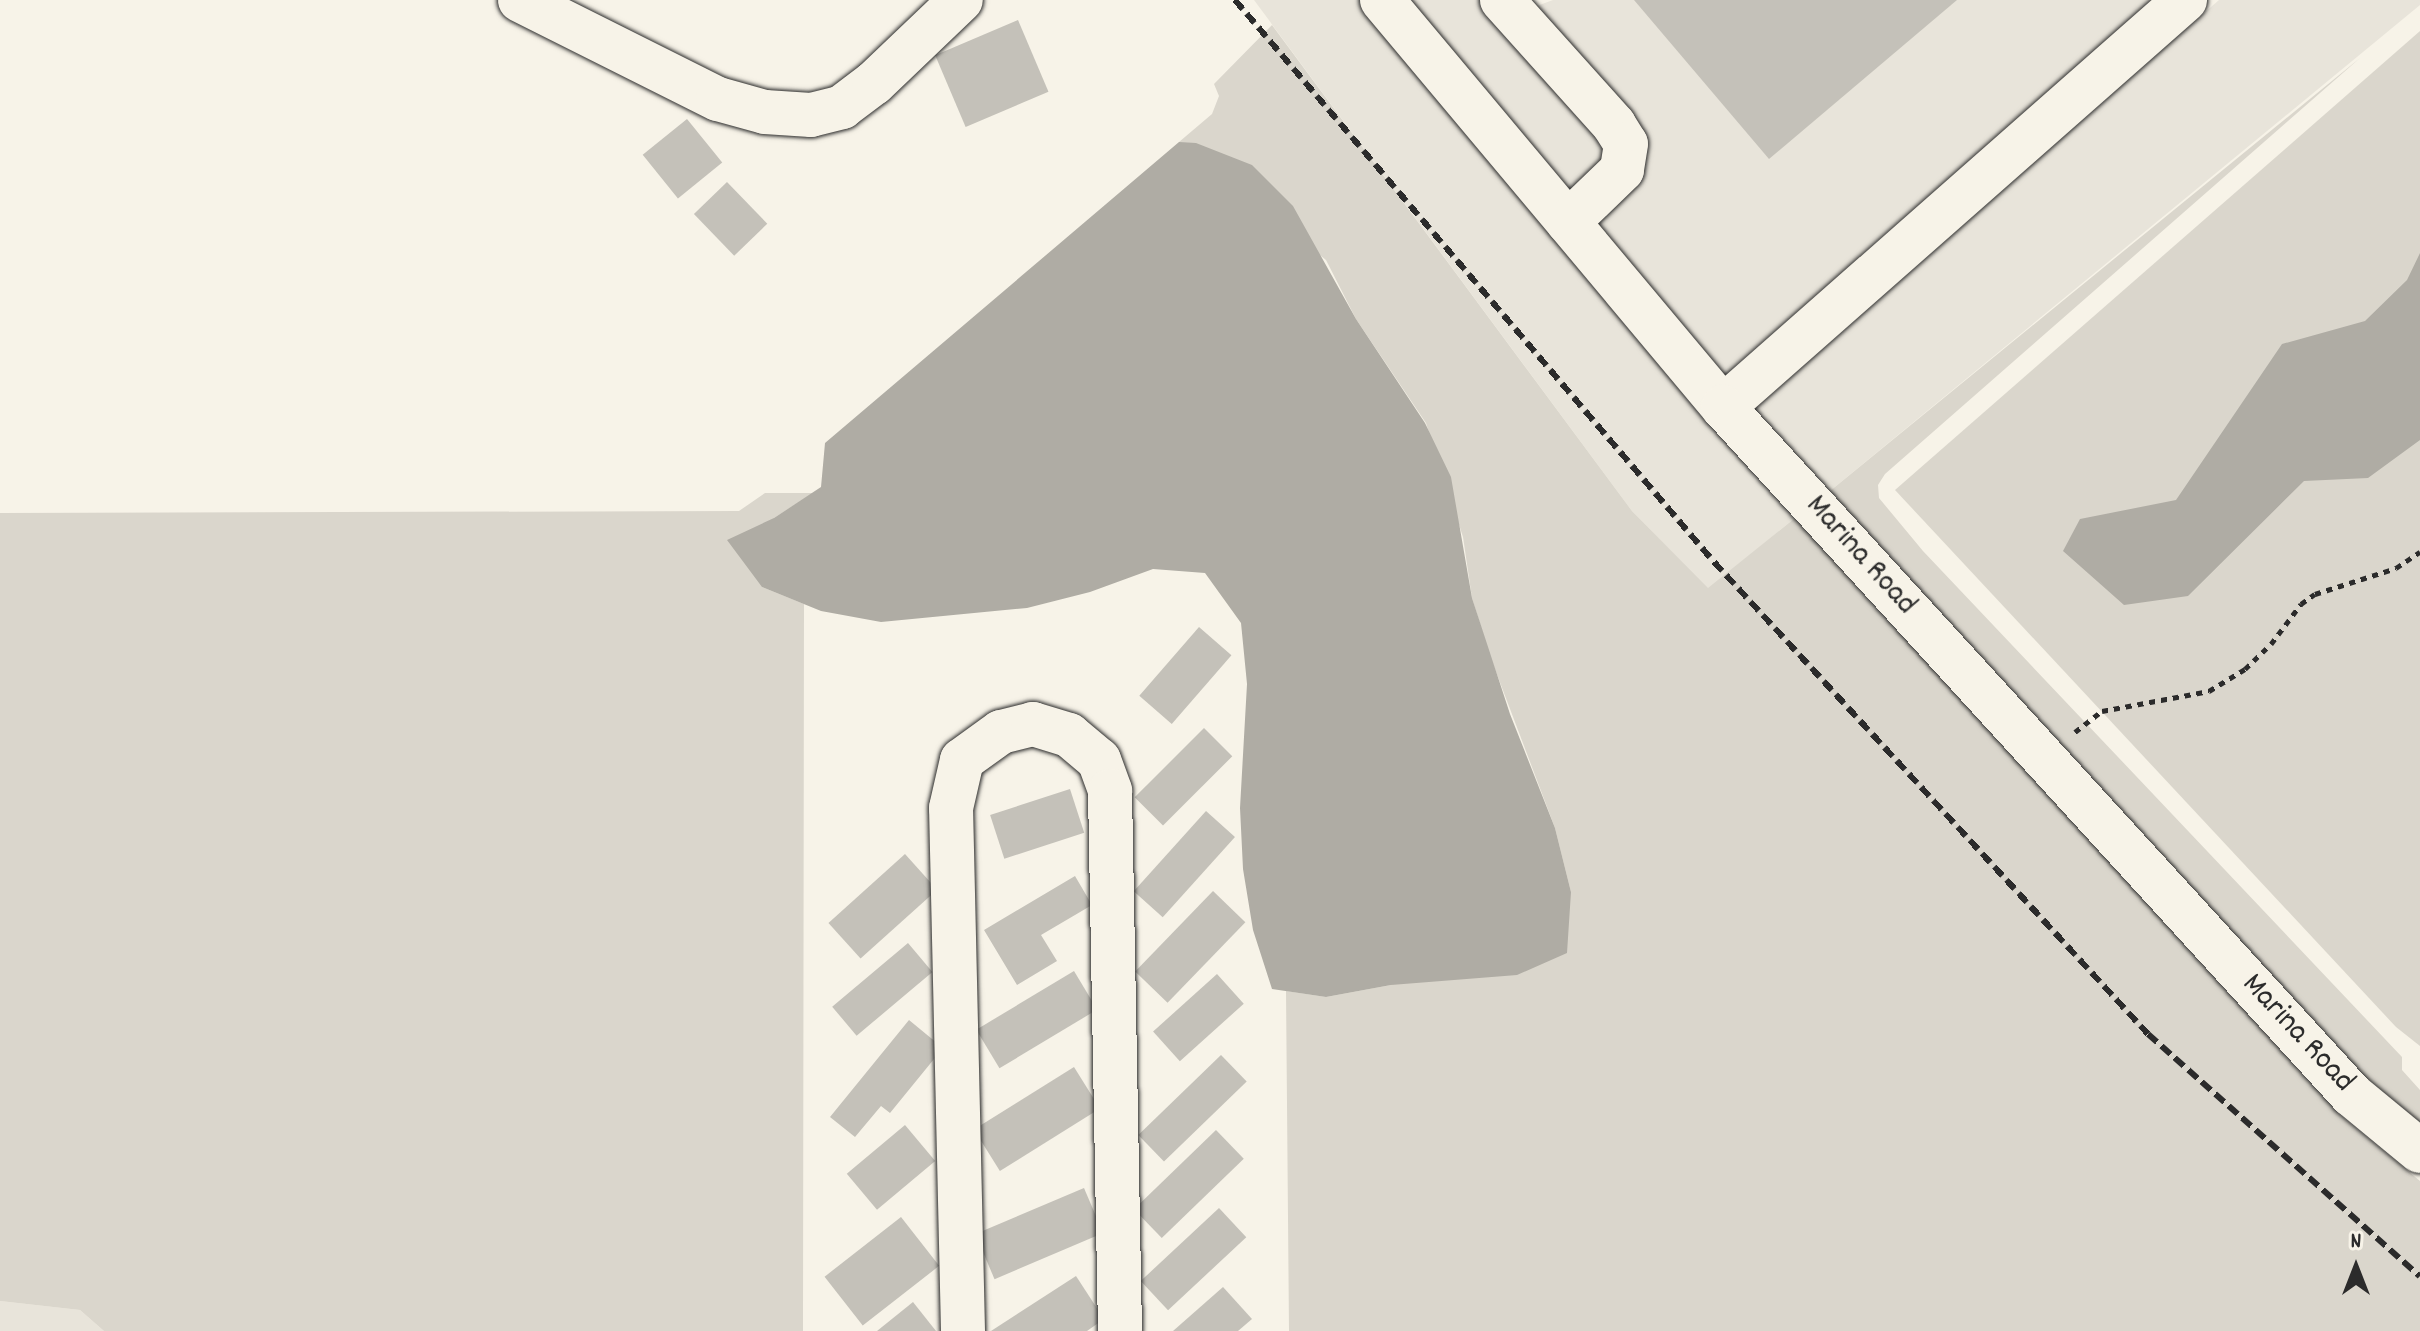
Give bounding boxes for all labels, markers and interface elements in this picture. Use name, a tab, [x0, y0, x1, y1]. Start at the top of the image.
street label: Marina Road	[1796, 488, 1924, 624]
street label: Marina Road	[2232, 967, 2362, 1101]
north arrow	[2316, 1227, 2396, 1307]
text: N	[2351, 1227, 2361, 1258]

